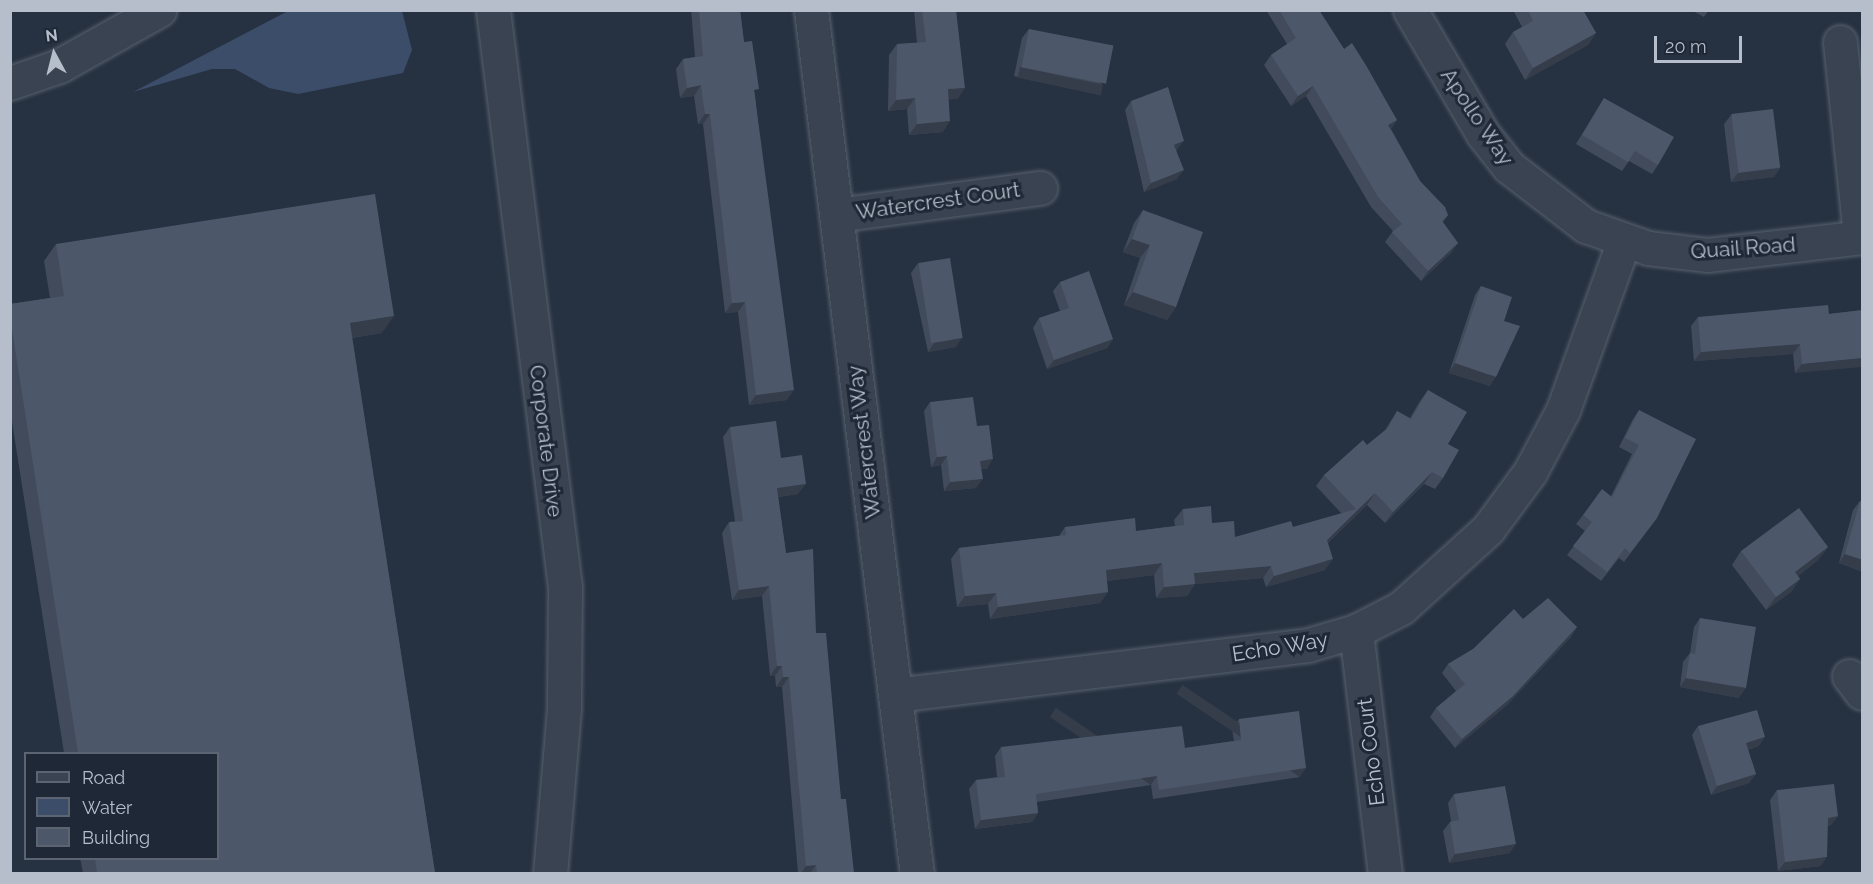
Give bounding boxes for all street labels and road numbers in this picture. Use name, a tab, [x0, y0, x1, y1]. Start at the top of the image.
street label: Apollo Way	[1435, 63, 1519, 171]
street label: Watercrest Court	[854, 177, 1022, 225]
street label: Quail Road	[1689, 232, 1797, 264]
street label: Watercrest Way	[842, 363, 886, 521]
street label: Corporate Drive	[524, 364, 568, 518]
street label: Echo Way	[1230, 627, 1330, 667]
street label: Echo Court	[1352, 697, 1390, 807]

